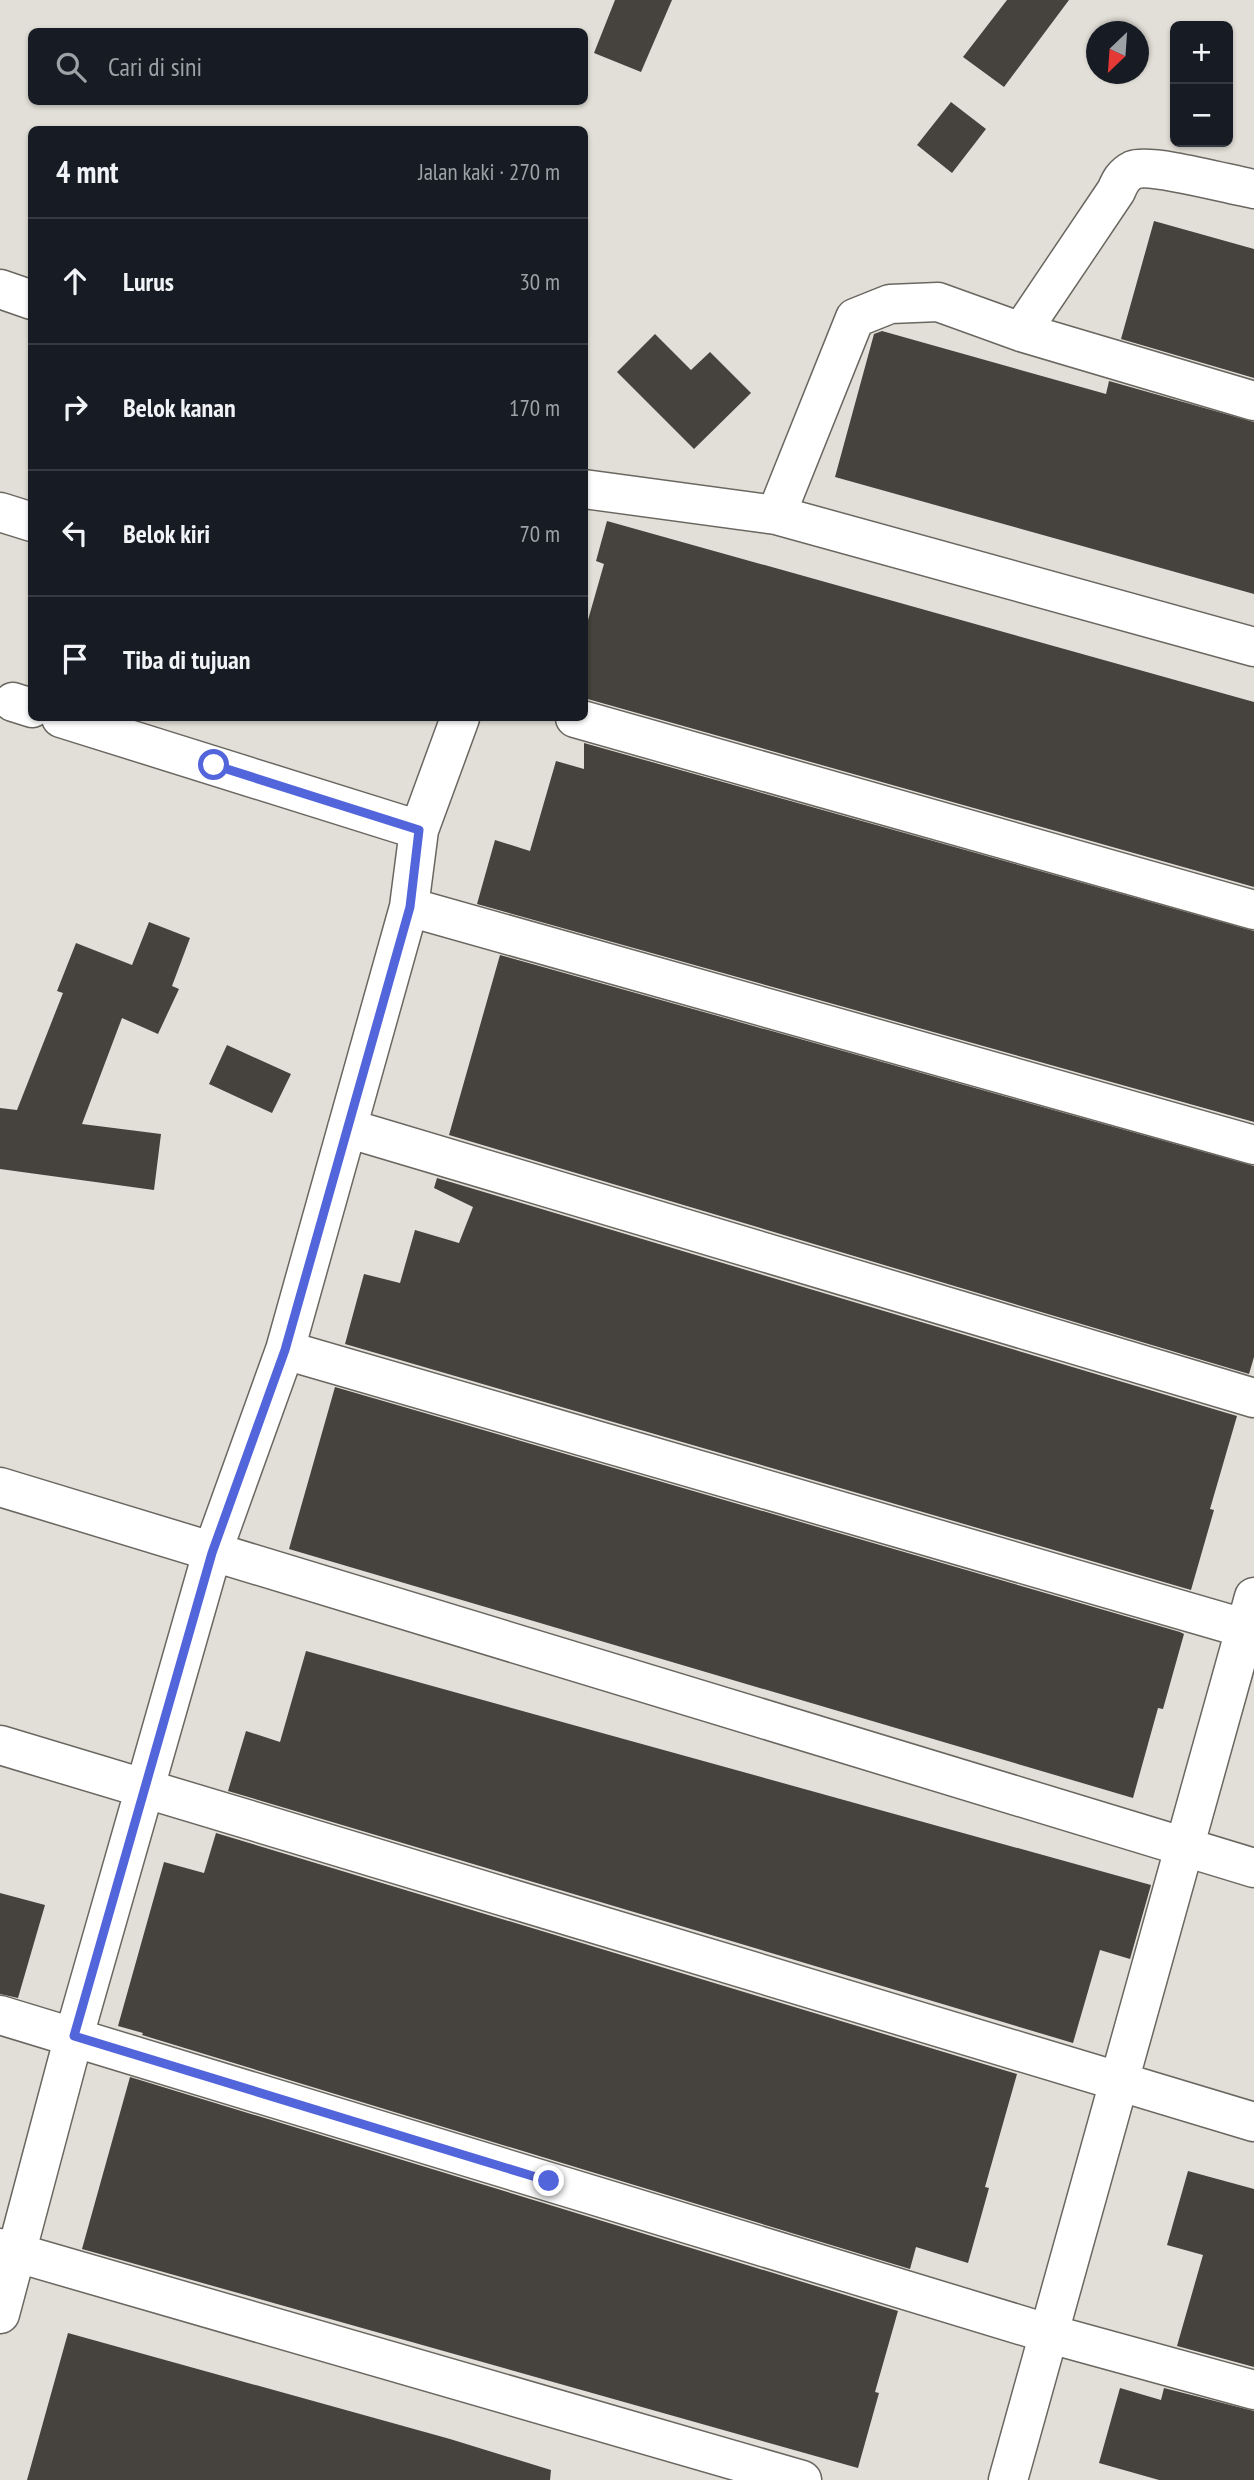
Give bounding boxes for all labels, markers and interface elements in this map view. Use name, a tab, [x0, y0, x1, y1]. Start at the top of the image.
north arrow	[1086, 21, 1149, 84]
map controls	[1170, 21, 1233, 147]
button: +	[1170, 21, 1233, 84]
search box	[28, 28, 588, 105]
icon: search	[52, 48, 90, 86]
text: Cari di sini	[108, 50, 202, 83]
button: −	[1170, 84, 1233, 147]
text: 4 mnt	[56, 152, 119, 191]
text: Jalan kaki · 270 m	[418, 157, 560, 186]
icon: ahead	[56, 262, 94, 300]
text: Lurus	[123, 265, 174, 298]
text: 30 m	[519, 267, 560, 296]
icon: right	[56, 388, 94, 426]
text: Belok kanan	[123, 391, 236, 424]
text: 170 m	[509, 393, 560, 422]
icon: left	[56, 514, 94, 552]
text: Belok kiri	[123, 517, 210, 550]
text: 70 m	[519, 519, 560, 548]
icon: arrive	[56, 640, 94, 678]
text: Tiba di tujuan	[123, 643, 251, 676]
route start	[198, 749, 229, 780]
route end	[533, 2165, 564, 2196]

